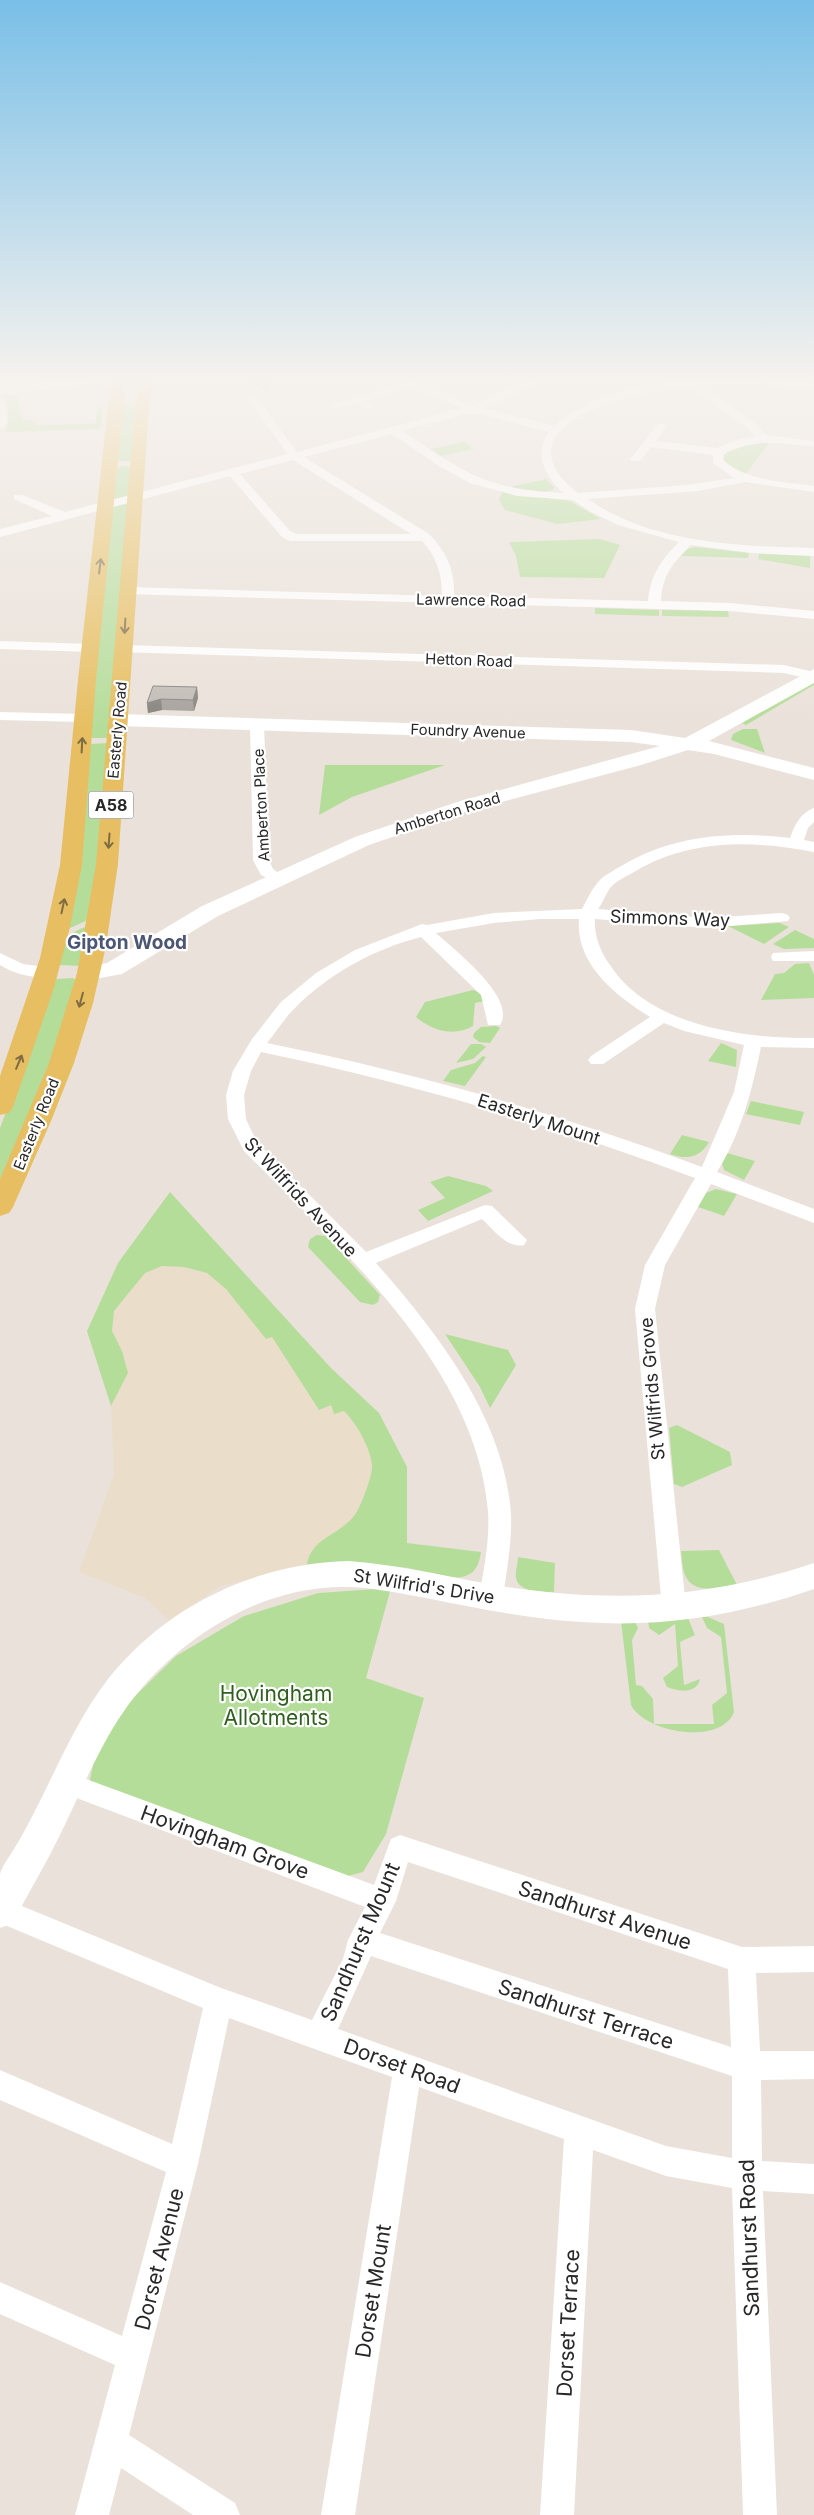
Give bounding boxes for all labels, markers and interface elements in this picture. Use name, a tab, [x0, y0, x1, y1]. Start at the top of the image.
one-way arrow	[95, 558, 105, 574]
street label: Lawrence Road	[416, 590, 526, 610]
one-way arrow	[121, 618, 130, 634]
street label: Hetton Road	[425, 649, 513, 671]
street label: Easterly Road	[103, 681, 131, 779]
street label: Foundry Avenue	[410, 719, 526, 743]
one-way arrow	[77, 737, 87, 754]
street label: Amberton Place	[249, 748, 273, 862]
street label: Amberton Road	[391, 788, 503, 838]
road number: A58	[88, 792, 134, 818]
one-way arrow	[104, 832, 113, 848]
one-way arrow	[59, 899, 69, 915]
street label: Simmons Way	[610, 905, 730, 931]
district label: Gipton Wood	[67, 931, 187, 954]
one-way arrow	[76, 992, 85, 1008]
one-way arrow	[14, 1055, 24, 1070]
street label: Easterly Road	[9, 1075, 63, 1173]
street label: Easterly Mount	[475, 1089, 603, 1149]
street label: St Wilfrids Avenue	[240, 1133, 362, 1261]
street label: St Wilfrids Grove	[635, 1317, 669, 1461]
street label: St Wilfrid's Drive	[352, 1564, 496, 1608]
park label: Hovingham Allotments	[220, 1681, 332, 1730]
street label: Hovingham Grove	[137, 1800, 313, 1884]
street label: Sandhurst Mount	[315, 1859, 405, 2025]
street label: Sandhurst Avenue	[515, 1875, 695, 1955]
street label: Sandhurst Terrace	[495, 1974, 677, 2054]
street label: Dorset Road	[340, 2033, 464, 2099]
street label: Sandhurst Road	[734, 2159, 764, 2317]
street label: Dorset Avenue	[129, 2185, 189, 2333]
street label: Dorset Mount	[350, 2222, 396, 2360]
street label: Dorset Terrace	[552, 2248, 584, 2398]

